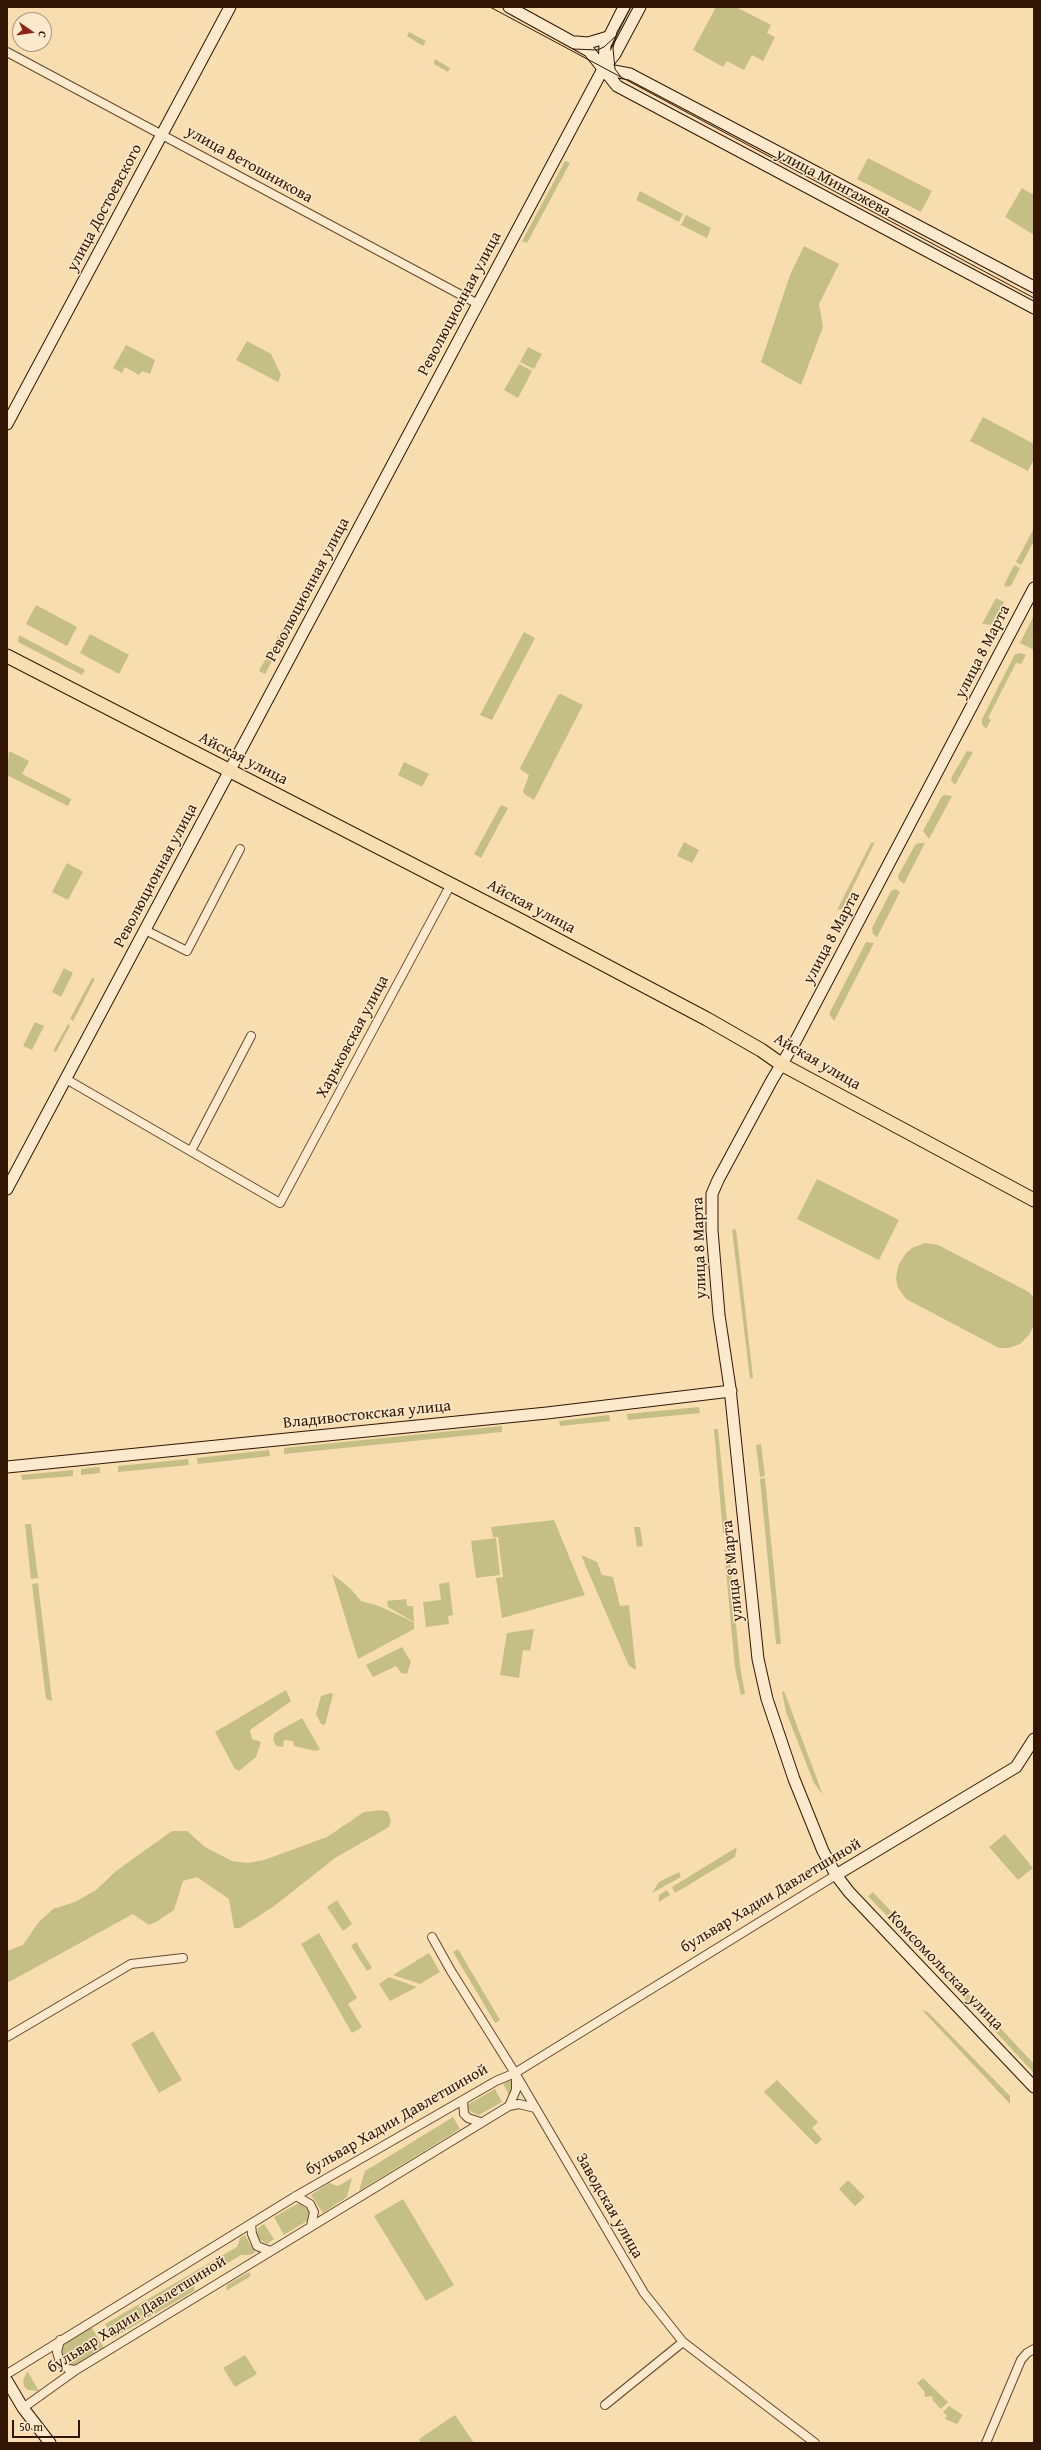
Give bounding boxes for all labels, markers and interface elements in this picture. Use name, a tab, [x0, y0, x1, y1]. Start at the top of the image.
north arrow	[12, 12, 52, 52]
text: С	[34, 30, 51, 39]
street label: улица Ветошникова	[182, 122, 316, 208]
street label: улица Достоевского	[63, 141, 147, 275]
street label: улица Мингажева	[772, 145, 894, 221]
street label: Революционная улица	[414, 229, 506, 379]
street label: Революционная улица	[262, 515, 354, 665]
street label: улица 8 Марта	[951, 602, 1015, 702]
street label: Айская улица	[195, 728, 291, 790]
street label: Революционная улица	[110, 801, 202, 951]
street label: Айская улица	[484, 876, 578, 938]
street label: улица 8 Марта	[800, 888, 864, 988]
street label: Харьковская улица	[313, 972, 393, 1102]
street label: Айская улица	[770, 1029, 864, 1095]
street label: улица 8 Марта	[689, 1197, 711, 1299]
street label: Владивостокская улица	[282, 1397, 452, 1433]
street label: улица 8 Марта	[718, 1519, 748, 1623]
street label: бульвар Хадии Давлетшиной	[677, 1834, 865, 1958]
street label: Комсомольская улица	[883, 1907, 1007, 2035]
street label: бульвар Хадии Давлетшиной	[302, 2060, 492, 2180]
street label: Заводская улица	[571, 2150, 647, 2262]
street label: бульвар Хадии Давлетшиной	[44, 2252, 230, 2378]
scale bar	[14, 2412, 82, 2438]
text: 50 m	[19, 2418, 43, 2435]

